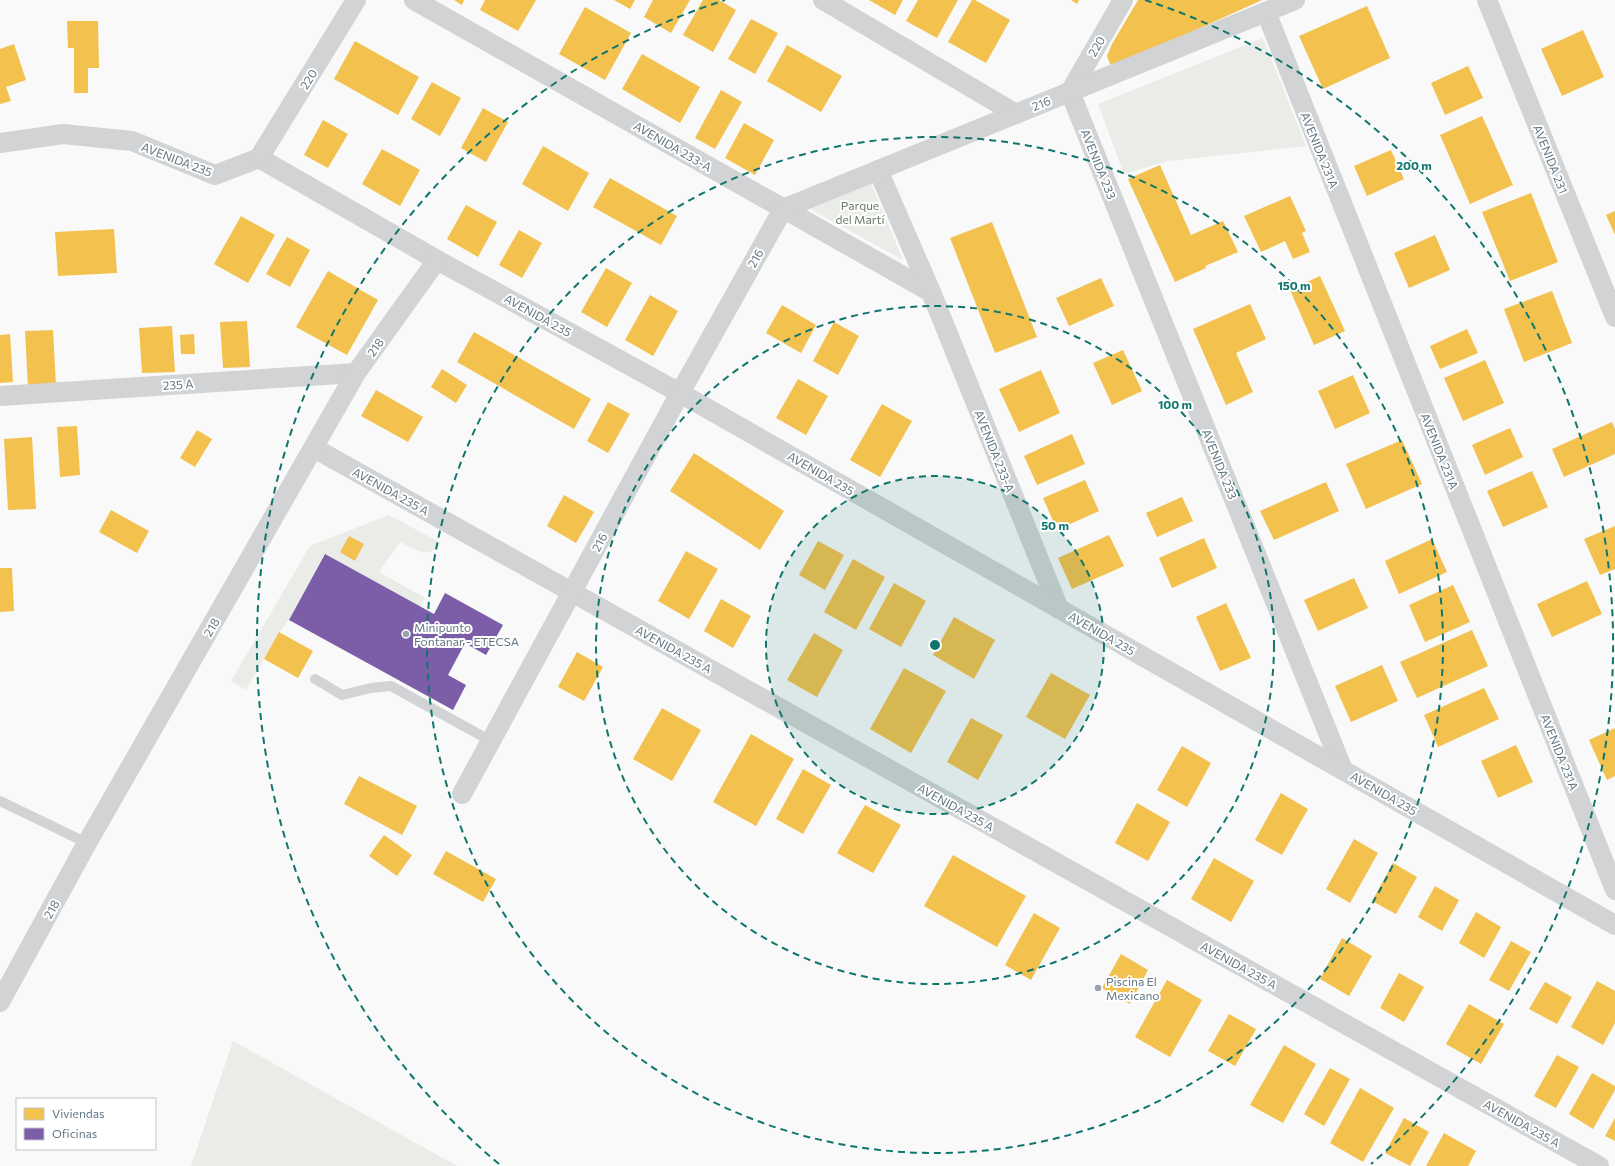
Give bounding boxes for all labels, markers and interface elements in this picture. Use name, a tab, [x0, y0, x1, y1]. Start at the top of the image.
street label: 220	[1085, 33, 1107, 59]
street label: 220	[296, 66, 320, 92]
street label: 216	[1030, 93, 1052, 113]
street label: AVENIDA 231A	[1298, 110, 1342, 190]
street label: AVENIDA 233-A	[632, 118, 714, 174]
street label: AVENIDA 231	[1531, 123, 1571, 195]
street label: AVENIDA 233	[1079, 127, 1120, 201]
street label: AVENIDA 235	[140, 139, 214, 179]
text: 200 m	[1396, 158, 1432, 172]
park label: Parque del Martí	[835, 198, 885, 226]
street label: 216	[744, 246, 766, 270]
text: 150 m	[1277, 278, 1311, 292]
street label: AVENIDA 235	[502, 291, 574, 339]
street label: 218	[364, 335, 386, 359]
street label: 235 A	[162, 376, 194, 392]
text: 100 m	[1158, 397, 1192, 411]
street label: AVENIDA 233-A	[972, 408, 1018, 494]
street label: AVENIDA 231A	[1418, 411, 1462, 491]
street label: AVENIDA 233	[1200, 427, 1241, 501]
street label: AVENIDA 235	[785, 448, 857, 498]
street label: AVENIDA 235 A	[350, 464, 432, 518]
text: 50 m	[1041, 518, 1069, 532]
street label: 216	[588, 530, 610, 554]
street label: AVENIDA 235	[1066, 608, 1138, 658]
street label: 218	[200, 615, 222, 639]
place label: Minipunto Fontanar - ETECSA	[414, 620, 519, 648]
street label: AVENIDA 235 A	[633, 622, 715, 676]
marker: Minipunto Fontanar - ETECSA	[401, 629, 411, 639]
centre of rings	[928, 638, 942, 652]
street label: AVENIDA 231A	[1538, 712, 1582, 792]
street label: AVENIDA 235	[1348, 768, 1420, 818]
street label: AVENIDA 235 A	[915, 780, 997, 834]
street label: 218	[40, 897, 62, 921]
street label: AVENIDA 235 A	[1198, 938, 1280, 992]
place label: Piscina El Mexicano	[1106, 974, 1160, 1002]
marker: Piscina El Mexicano	[1093, 983, 1103, 993]
street label: AVENIDA 235 A	[1481, 1096, 1563, 1150]
legend	[16, 1098, 156, 1150]
text: Viviendas	[52, 1106, 104, 1120]
text: Oficinas	[52, 1126, 97, 1140]

